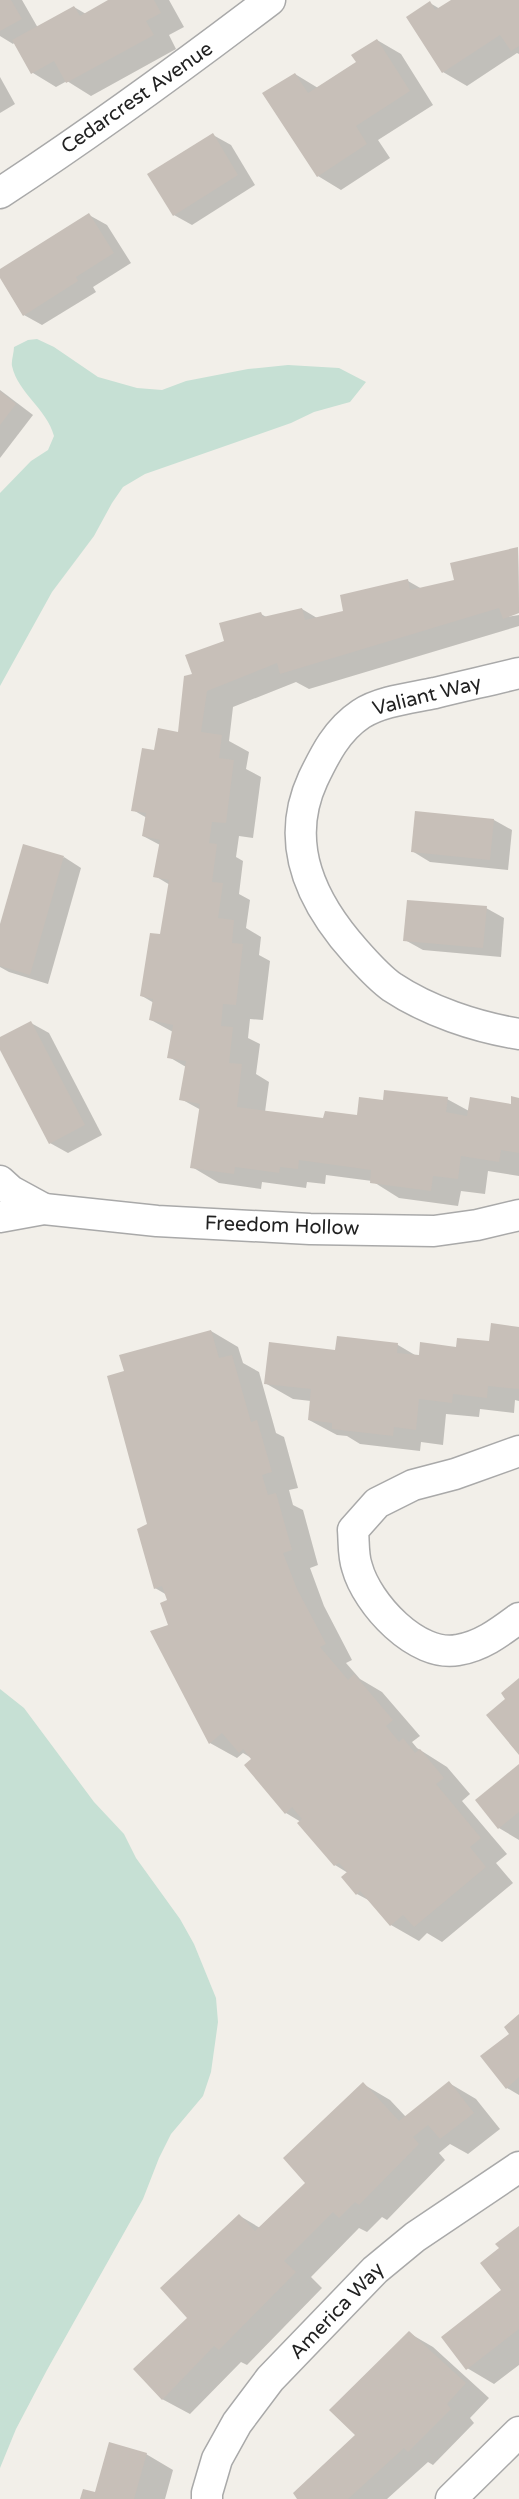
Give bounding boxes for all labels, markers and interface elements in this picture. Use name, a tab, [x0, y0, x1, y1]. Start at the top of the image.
street label: Cedarcrest Avenue	[57, 37, 217, 159]
street label: Valiant Way	[370, 671, 484, 721]
street label: Freedom Hollow	[204, 1211, 360, 1241]
street label: America Way	[285, 2257, 389, 2364]

